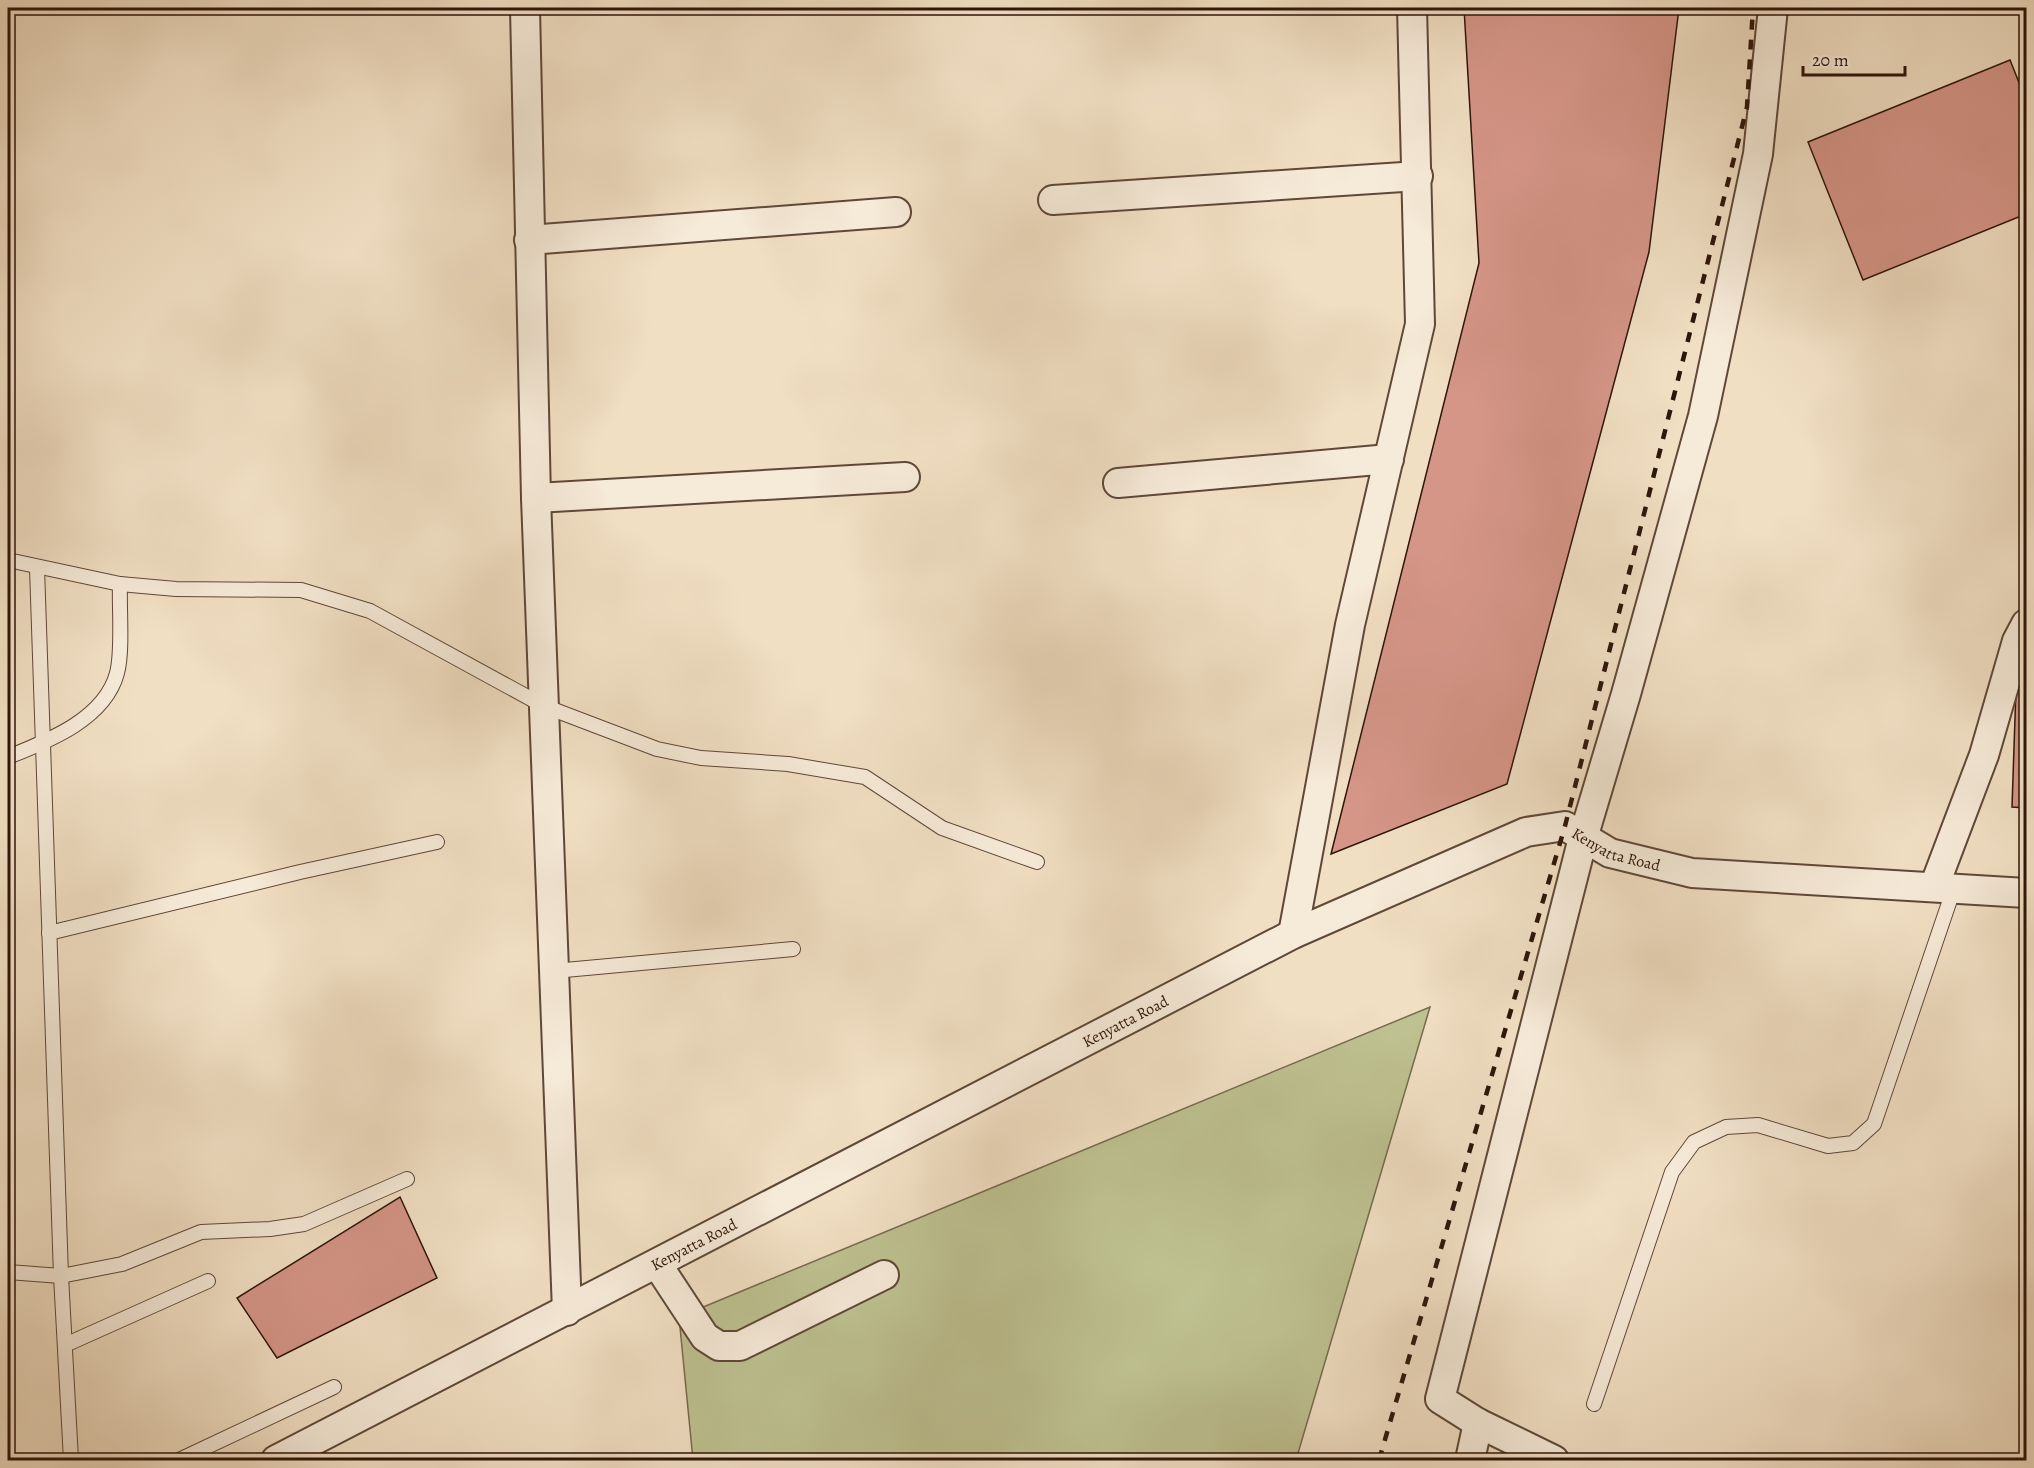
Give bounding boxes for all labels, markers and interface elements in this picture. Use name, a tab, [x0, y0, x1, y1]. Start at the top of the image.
scale bar	[1803, 39, 1905, 77]
text: 20 m	[1812, 48, 1849, 72]
street label: Kenyatta Road	[1568, 823, 1663, 877]
street label: Kenyatta Road	[1079, 990, 1173, 1053]
street label: Kenyatta Road	[647, 1213, 741, 1276]

